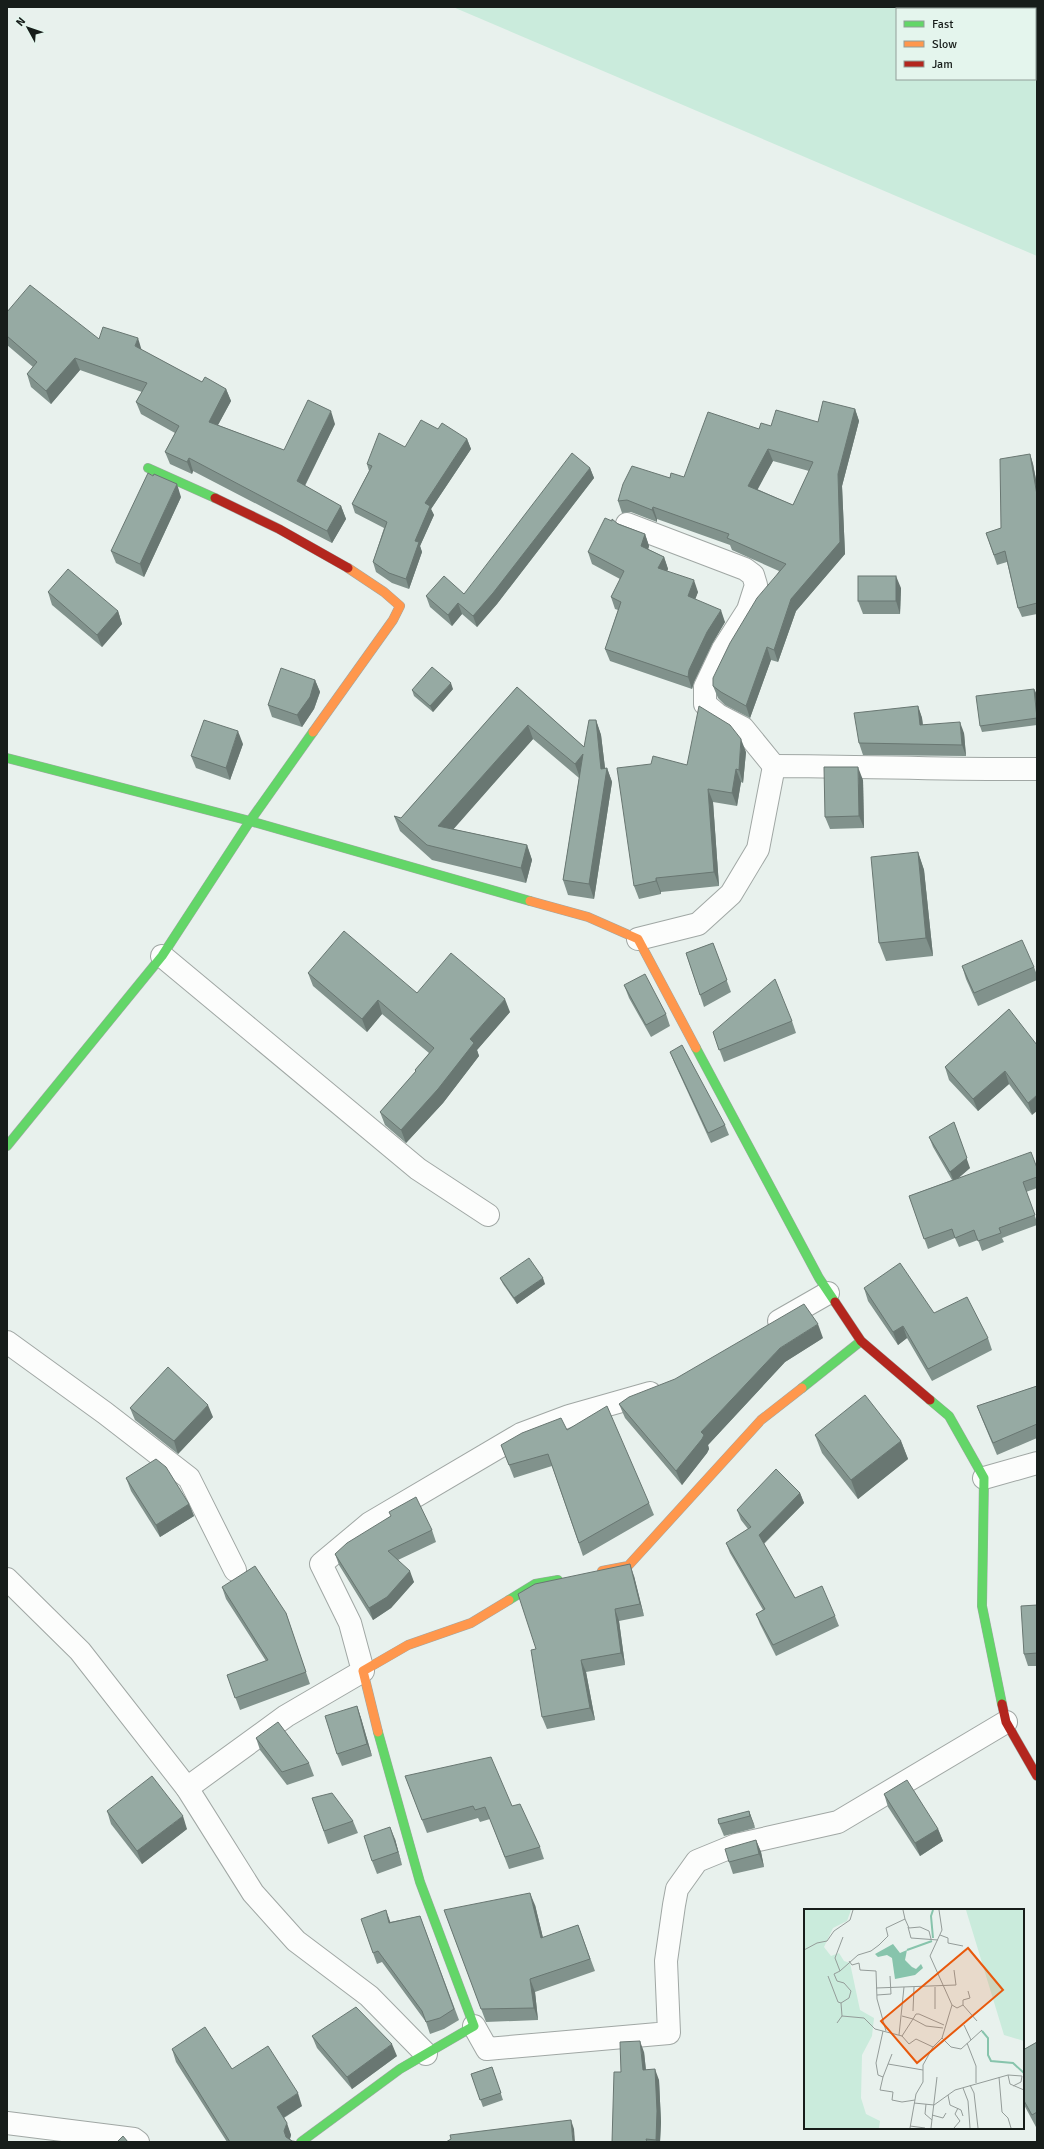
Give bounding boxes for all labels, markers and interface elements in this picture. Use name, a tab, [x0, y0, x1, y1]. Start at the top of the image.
north arrow	[8, 8, 48, 48]
legend	[896, 8, 1036, 80]
text: N	[13, 15, 28, 29]
text: Fast	[932, 17, 953, 32]
text: Slow	[932, 37, 957, 52]
text: Jam	[932, 57, 953, 72]
inset map	[804, 1909, 1024, 2129]

